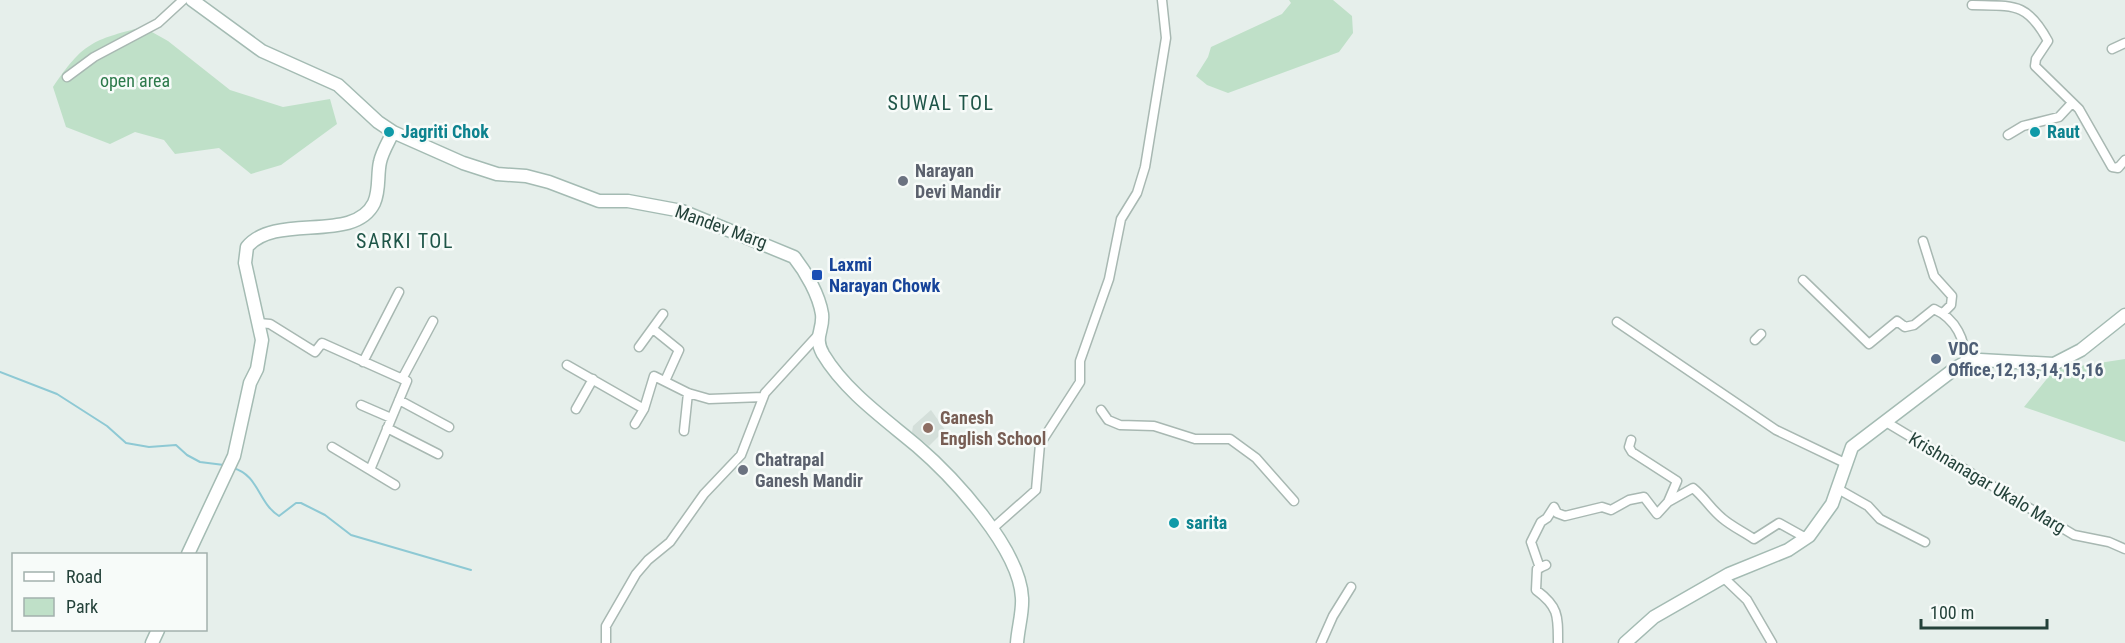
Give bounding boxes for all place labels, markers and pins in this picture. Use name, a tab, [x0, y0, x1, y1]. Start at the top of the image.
place label: Jagriti Chok	[401, 121, 489, 142]
place label: Raut	[2047, 121, 2080, 142]
marker: Jagriti Chok	[382, 125, 396, 139]
marker: Raut	[2028, 125, 2042, 139]
place label: Narayan Devi Mandir	[915, 160, 1001, 202]
marker: Narayan Devi Mandir	[896, 174, 910, 188]
place label: Laxmi Narayan Chowk	[829, 254, 940, 296]
marker: Laxmi Narayan Chowk	[810, 268, 824, 282]
place label: VDC Office,12,13,14,15,16	[1948, 338, 2104, 380]
marker: VDC Office,12,13,14,15,16	[1929, 352, 1943, 366]
place label: Ganesh English School	[940, 407, 1046, 449]
marker: Ganesh English School	[921, 421, 935, 435]
place label: Chatrapal Ganesh Mandir	[755, 449, 863, 491]
marker: Chatrapal Ganesh Mandir	[736, 463, 750, 477]
place label: sarita	[1186, 512, 1227, 533]
marker: sarita	[1167, 516, 1181, 530]

